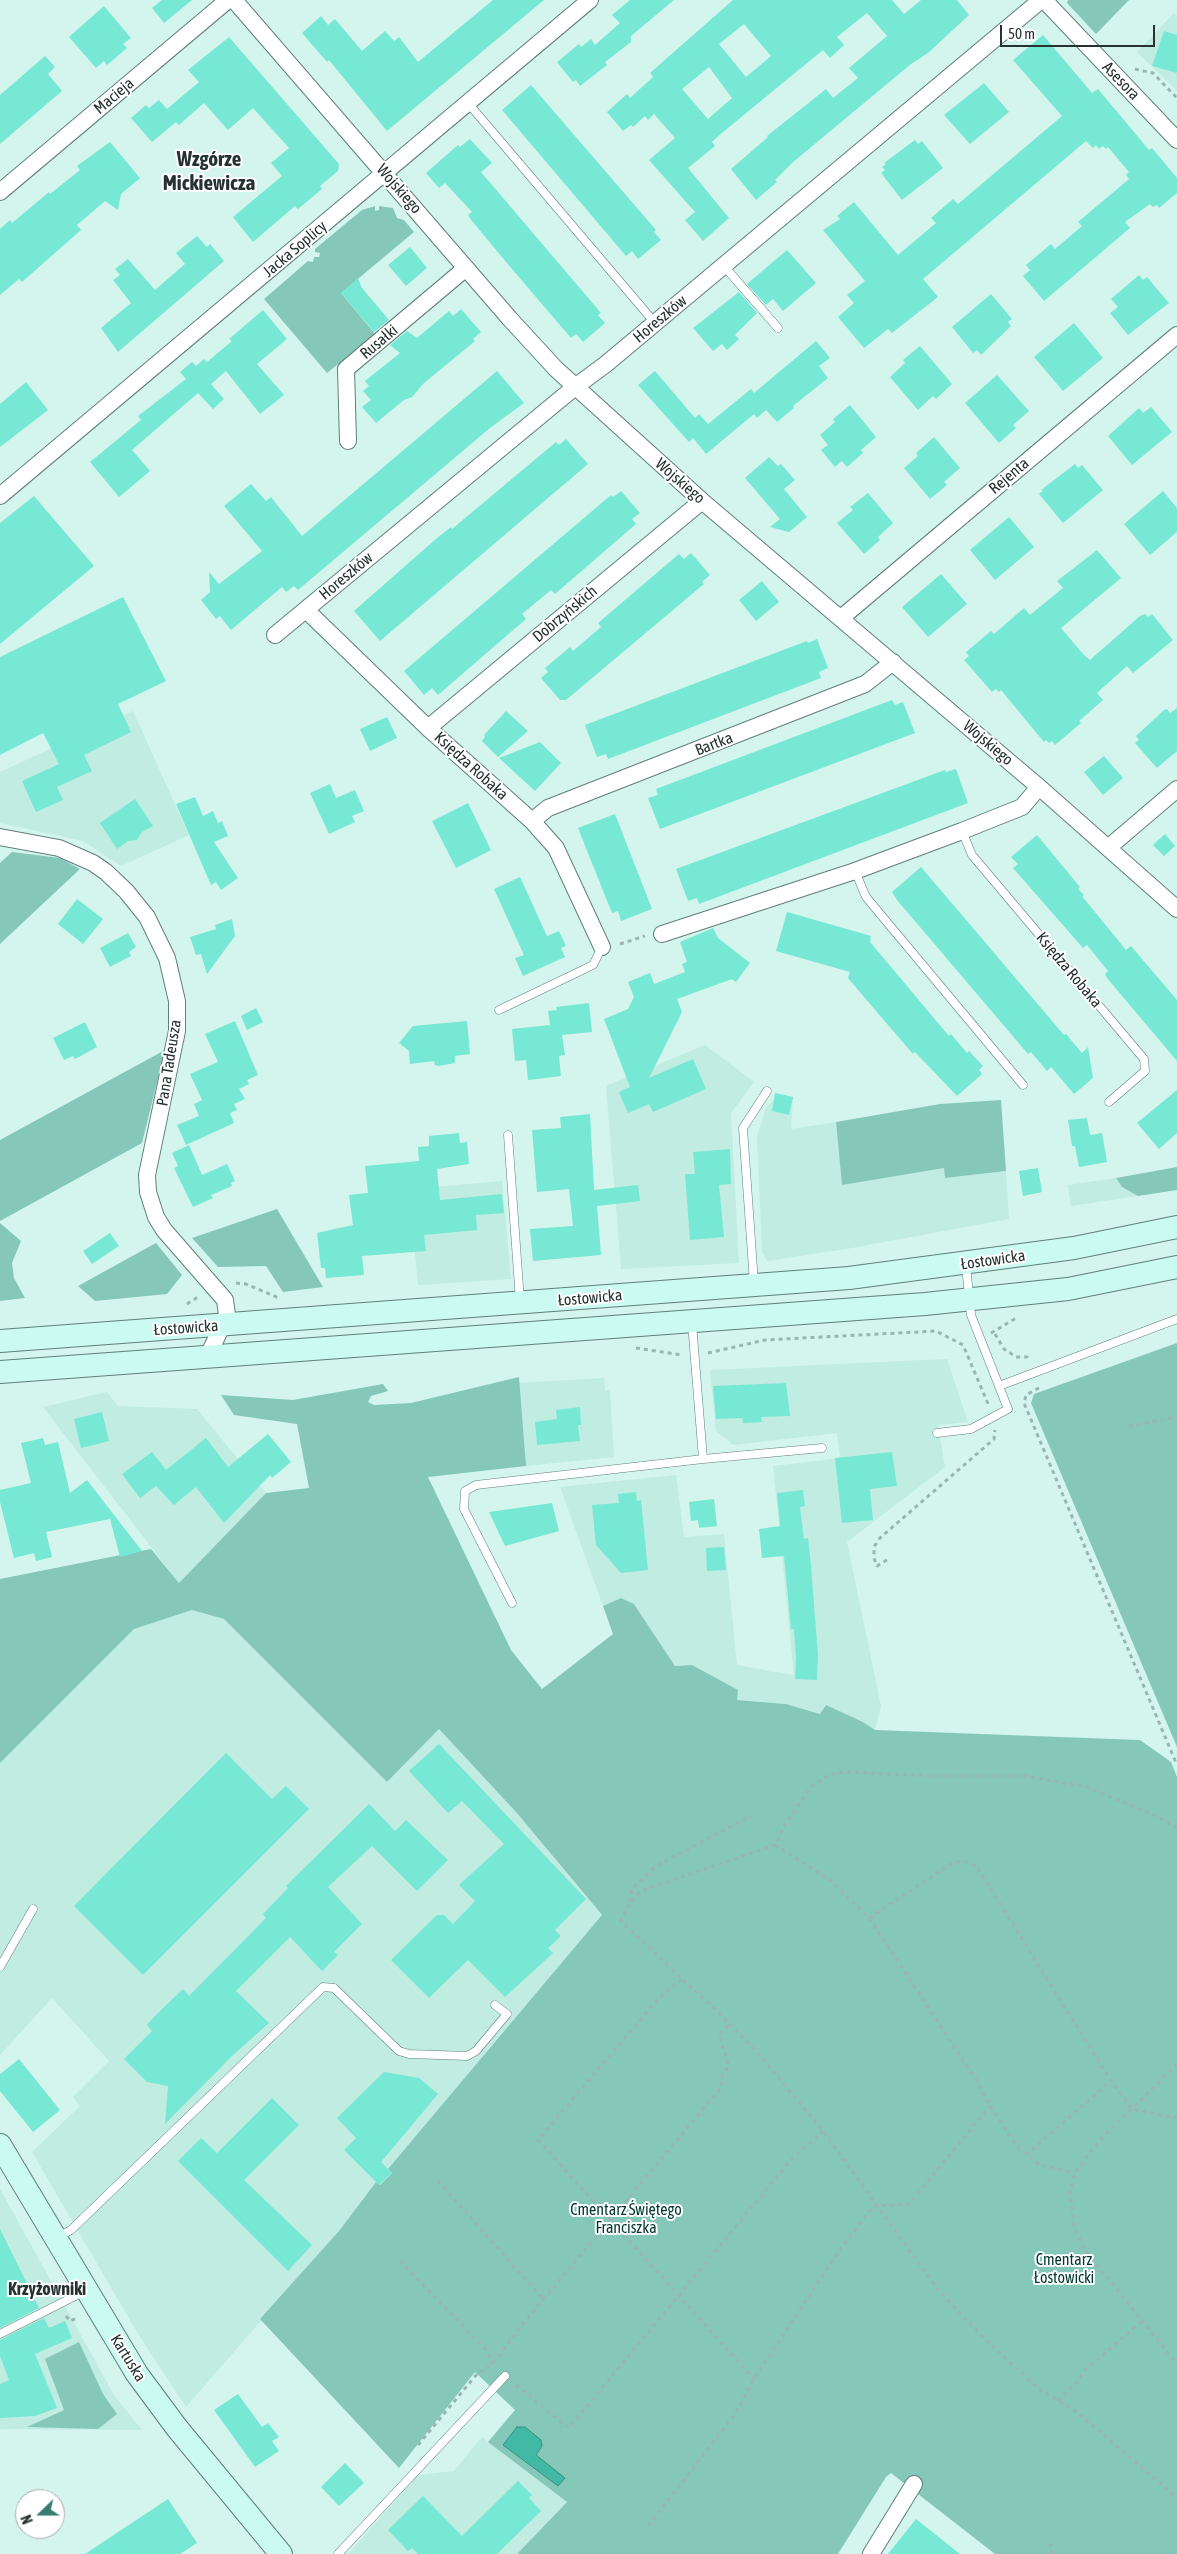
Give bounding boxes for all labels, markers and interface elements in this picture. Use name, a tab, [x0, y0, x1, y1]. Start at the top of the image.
scale bar	[1002, 15, 1157, 47]
text: 50 m	[1008, 25, 1035, 42]
street label: Asesora	[1098, 58, 1144, 104]
street label: Macieja	[90, 74, 138, 118]
district label: Wzgórze Mickiewicza	[163, 146, 255, 196]
street label: Wojskiego	[372, 160, 426, 218]
street label: Jacka Soplicy	[259, 217, 331, 281]
street label: Horeszków	[629, 291, 691, 347]
street label: Rusałki	[356, 321, 402, 363]
street label: Wojskiego	[651, 454, 709, 508]
street label: Rejenta	[985, 454, 1033, 498]
street label: Horeszków	[315, 548, 377, 604]
street label: Dobrzyńskich	[529, 581, 601, 647]
street label: Wojskiego	[959, 717, 1017, 769]
street label: Księdza Robaka	[430, 728, 512, 804]
street label: Bartka	[693, 728, 735, 760]
street label: Księdza Robaka	[1032, 928, 1106, 1012]
street label: Pana Tadeusza	[153, 1018, 185, 1108]
street label: Łostowicka	[960, 1246, 1026, 1274]
street label: Łostowicka	[557, 1286, 623, 1310]
street label: Łostowicka	[153, 1316, 219, 1340]
park label: Cmentarz Świętego Franciszka	[570, 2200, 682, 2238]
park label: Cmentarz Łostowicki	[1034, 2250, 1094, 2288]
district label: Krzyżowniki	[8, 2278, 86, 2300]
street label: Kartuska	[106, 2331, 150, 2385]
north arrow	[15, 2489, 65, 2539]
text: N	[18, 2512, 36, 2526]

